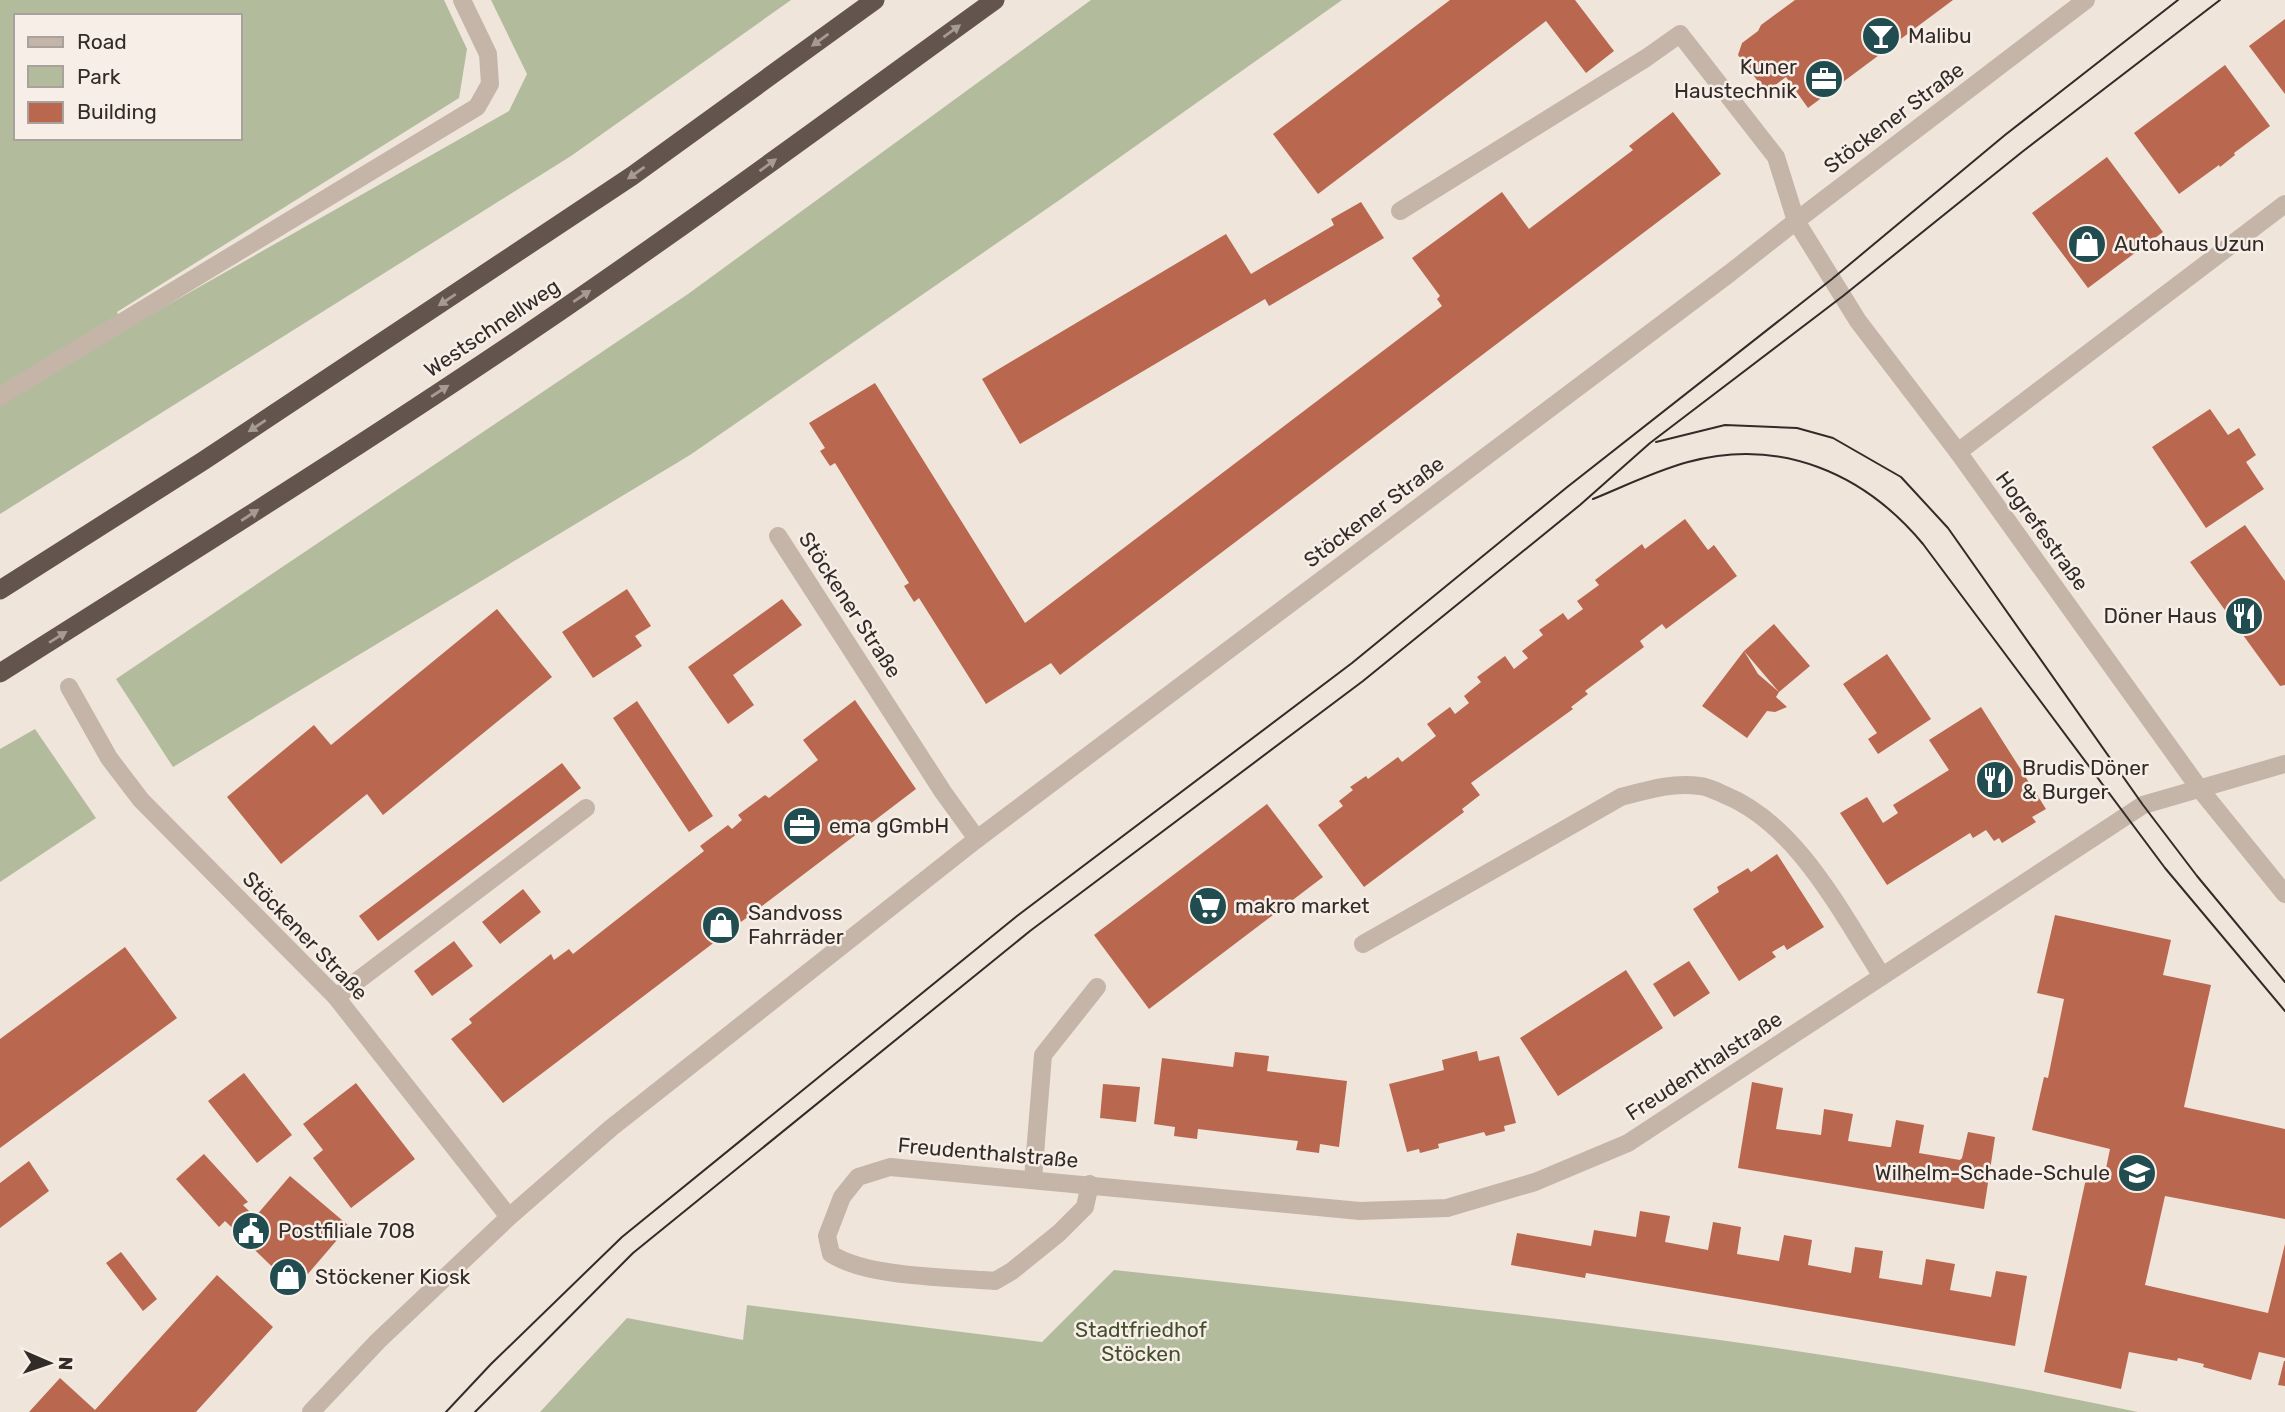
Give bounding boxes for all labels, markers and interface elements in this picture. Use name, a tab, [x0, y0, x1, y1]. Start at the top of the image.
legend	[14, 14, 242, 140]
bar icon: Malibu	[1860, 15, 1902, 57]
place label: Malibu	[1908, 23, 1972, 48]
one-way arrow	[943, 24, 961, 38]
text: Road	[77, 29, 127, 54]
one-way arrow	[811, 33, 829, 47]
place label: Kuner Haustechnik	[1674, 54, 1797, 103]
street label: Stöckener Straße	[1819, 57, 1969, 178]
office icon: Kuner Haustechnik	[1803, 58, 1845, 100]
text: Park	[77, 64, 121, 89]
text: Building	[77, 99, 157, 124]
one-way arrow	[759, 158, 777, 172]
one-way arrow	[627, 166, 645, 180]
shop icon: Autohaus Uzun	[2066, 223, 2108, 265]
place label: Autohaus Uzun	[2114, 231, 2265, 256]
street label: Westschnellweg	[419, 273, 564, 382]
one-way arrow	[573, 289, 591, 303]
one-way arrow	[437, 293, 456, 306]
one-way arrow	[431, 384, 450, 397]
one-way arrow	[247, 419, 267, 432]
street label: Stöckener Straße	[1299, 451, 1449, 572]
street label: Hogrefestraße	[1991, 466, 2094, 595]
one-way arrow	[241, 508, 259, 522]
street label: Stöckener Straße	[794, 527, 907, 682]
restaurant icon: Döner Haus	[2223, 595, 2265, 637]
place label: Döner Haus	[2103, 603, 2217, 628]
one-way arrow	[48, 630, 67, 643]
place label: Brudis Döner & Burger	[2022, 755, 2149, 804]
restaurant icon: Brudis Döner & Burger	[1974, 759, 2016, 801]
office icon: ema gGmbH	[781, 805, 823, 847]
place label: ema gGmbH	[829, 813, 949, 838]
street label: Stöckener Straße	[238, 866, 373, 1005]
supermarket icon: makro market	[1187, 885, 1229, 927]
place label: makro market	[1235, 893, 1370, 918]
place label: Sandvoss Fahrräder	[748, 900, 844, 949]
shop icon: Sandvoss Fahrräder	[700, 904, 742, 946]
street label: Freudenthalstraße	[1621, 1006, 1786, 1125]
street label: Freudenthalstraße	[897, 1132, 1079, 1173]
school or university icon: Wilhelm-Schade-Schule	[2116, 1152, 2158, 1194]
place label: Wilhelm-Schade-Schule	[1875, 1160, 2110, 1185]
public building icon: Postfiliale 708	[230, 1210, 272, 1252]
place label: Postfiliale 708	[278, 1218, 415, 1243]
shop icon: Stöckener Kiosk	[267, 1256, 309, 1298]
place label: Stöckener Kiosk	[315, 1264, 471, 1289]
park label: Stadtfriedhof Stöcken	[1075, 1317, 1207, 1366]
north arrow	[14, 1328, 84, 1398]
text: N	[54, 1356, 77, 1371]

